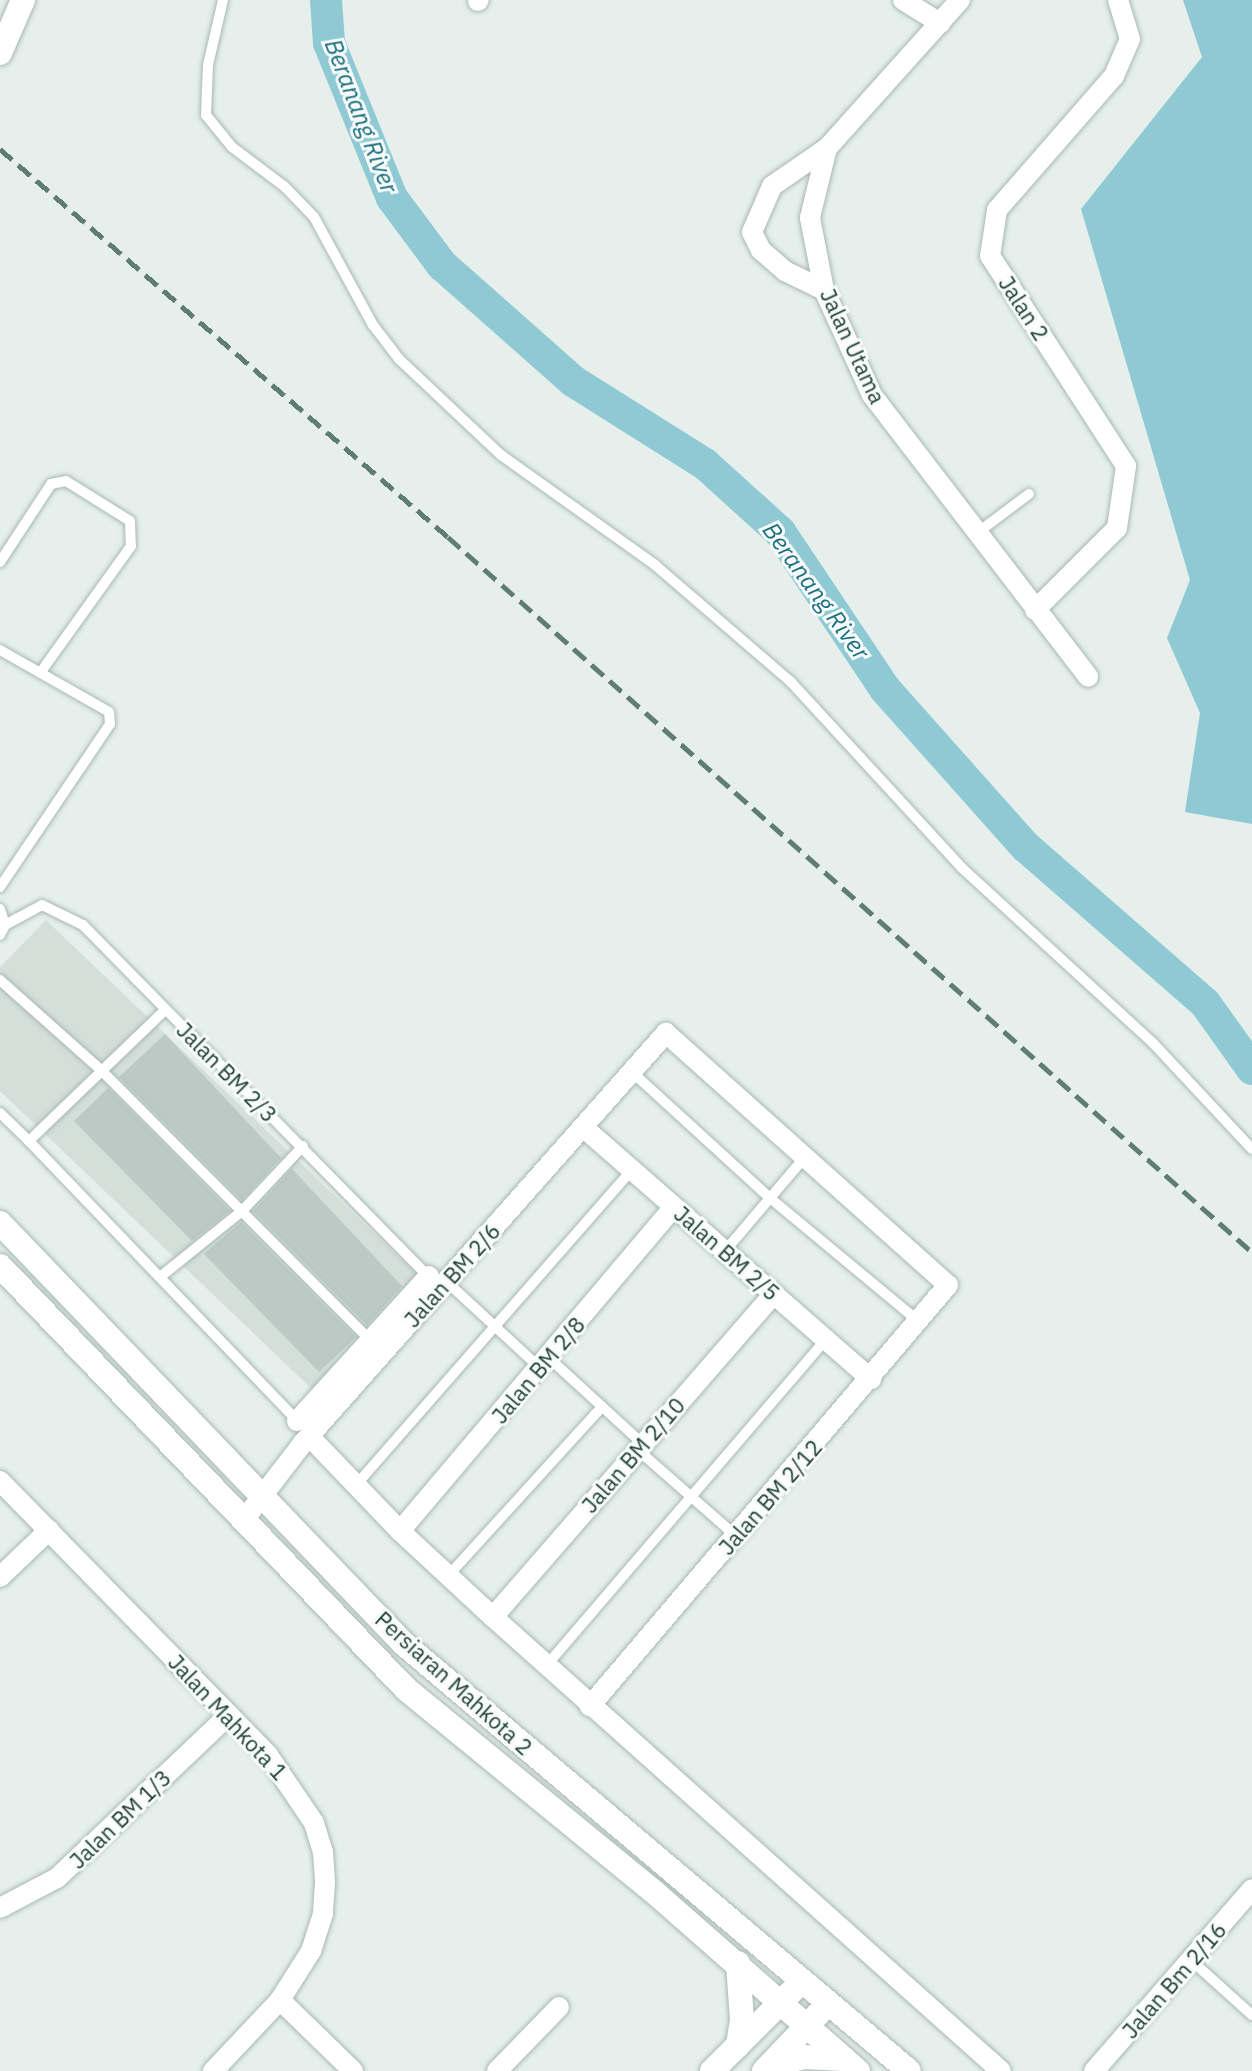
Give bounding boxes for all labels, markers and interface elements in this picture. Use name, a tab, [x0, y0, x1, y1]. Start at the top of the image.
water label: Beranang River	[318, 35, 404, 197]
street label: Jalan 2	[993, 271, 1055, 345]
street label: Jalan Utama	[815, 284, 891, 408]
water label: Beranang River	[757, 517, 875, 665]
street label: Jalan BM 2/3	[171, 1016, 283, 1128]
street label: Jalan BM 2/5	[669, 1200, 785, 1306]
street label: Jalan BM 2/6	[398, 1218, 506, 1332]
street label: Jalan BM 2/8	[486, 1311, 590, 1429]
street label: Jalan BM 2/10	[576, 1392, 690, 1518]
street label: Jalan BM 2/12	[713, 1434, 827, 1560]
street label: Persiaran Mahkota 2	[370, 1606, 538, 1760]
street label: Jalan Mahkota 1	[163, 1649, 293, 1785]
street label: Jalan BM 1/3	[64, 1764, 176, 1874]
street label: Jalan Bm 2/16	[1116, 1917, 1232, 2043]

